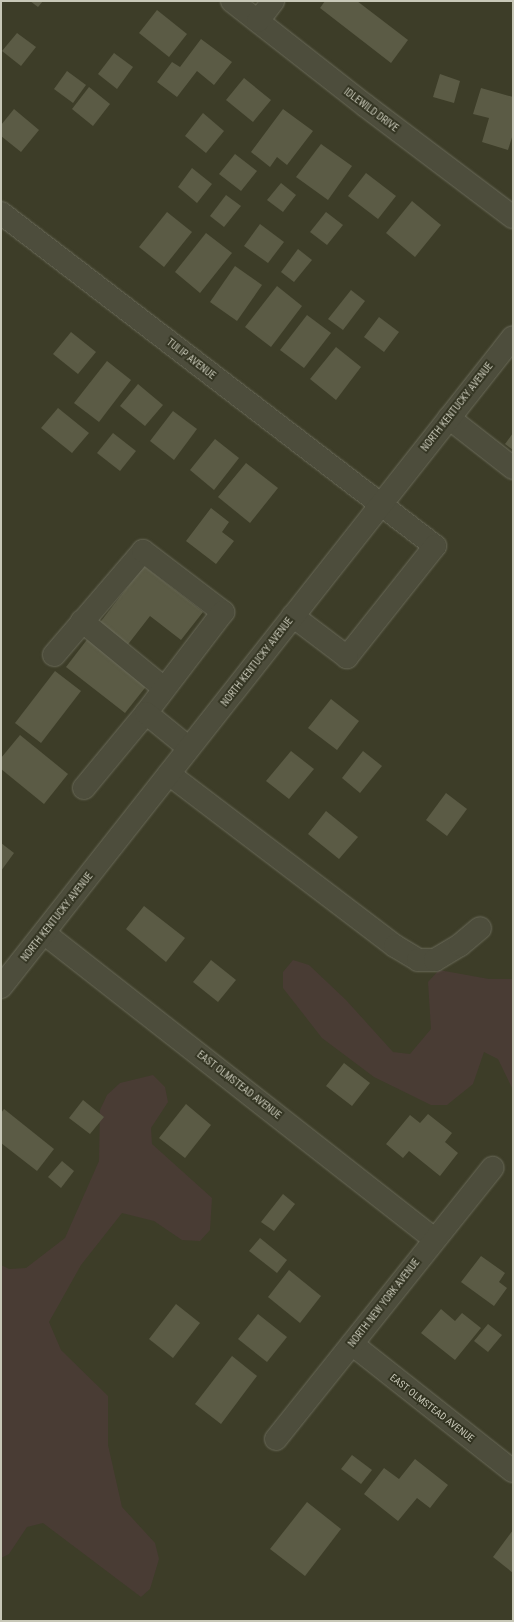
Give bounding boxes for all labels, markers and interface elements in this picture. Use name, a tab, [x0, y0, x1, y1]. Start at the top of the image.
street label: IDLEWILD DRIVE	[341, 86, 401, 134]
street label: TULIP AVENUE	[164, 336, 218, 382]
street label: NORTH KENTUCKY AVENUE	[419, 360, 495, 454]
street label: NORTH KENTUCKY AVENUE	[219, 615, 295, 709]
street label: NORTH KENTUCKY AVENUE	[19, 870, 95, 964]
street label: EAST OLMSTEAD AVENUE	[194, 1048, 284, 1122]
street label: NORTH NEW YORK AVENUE	[346, 1256, 422, 1350]
street label: EAST OLMSTEAD AVENUE	[387, 1371, 477, 1445]

